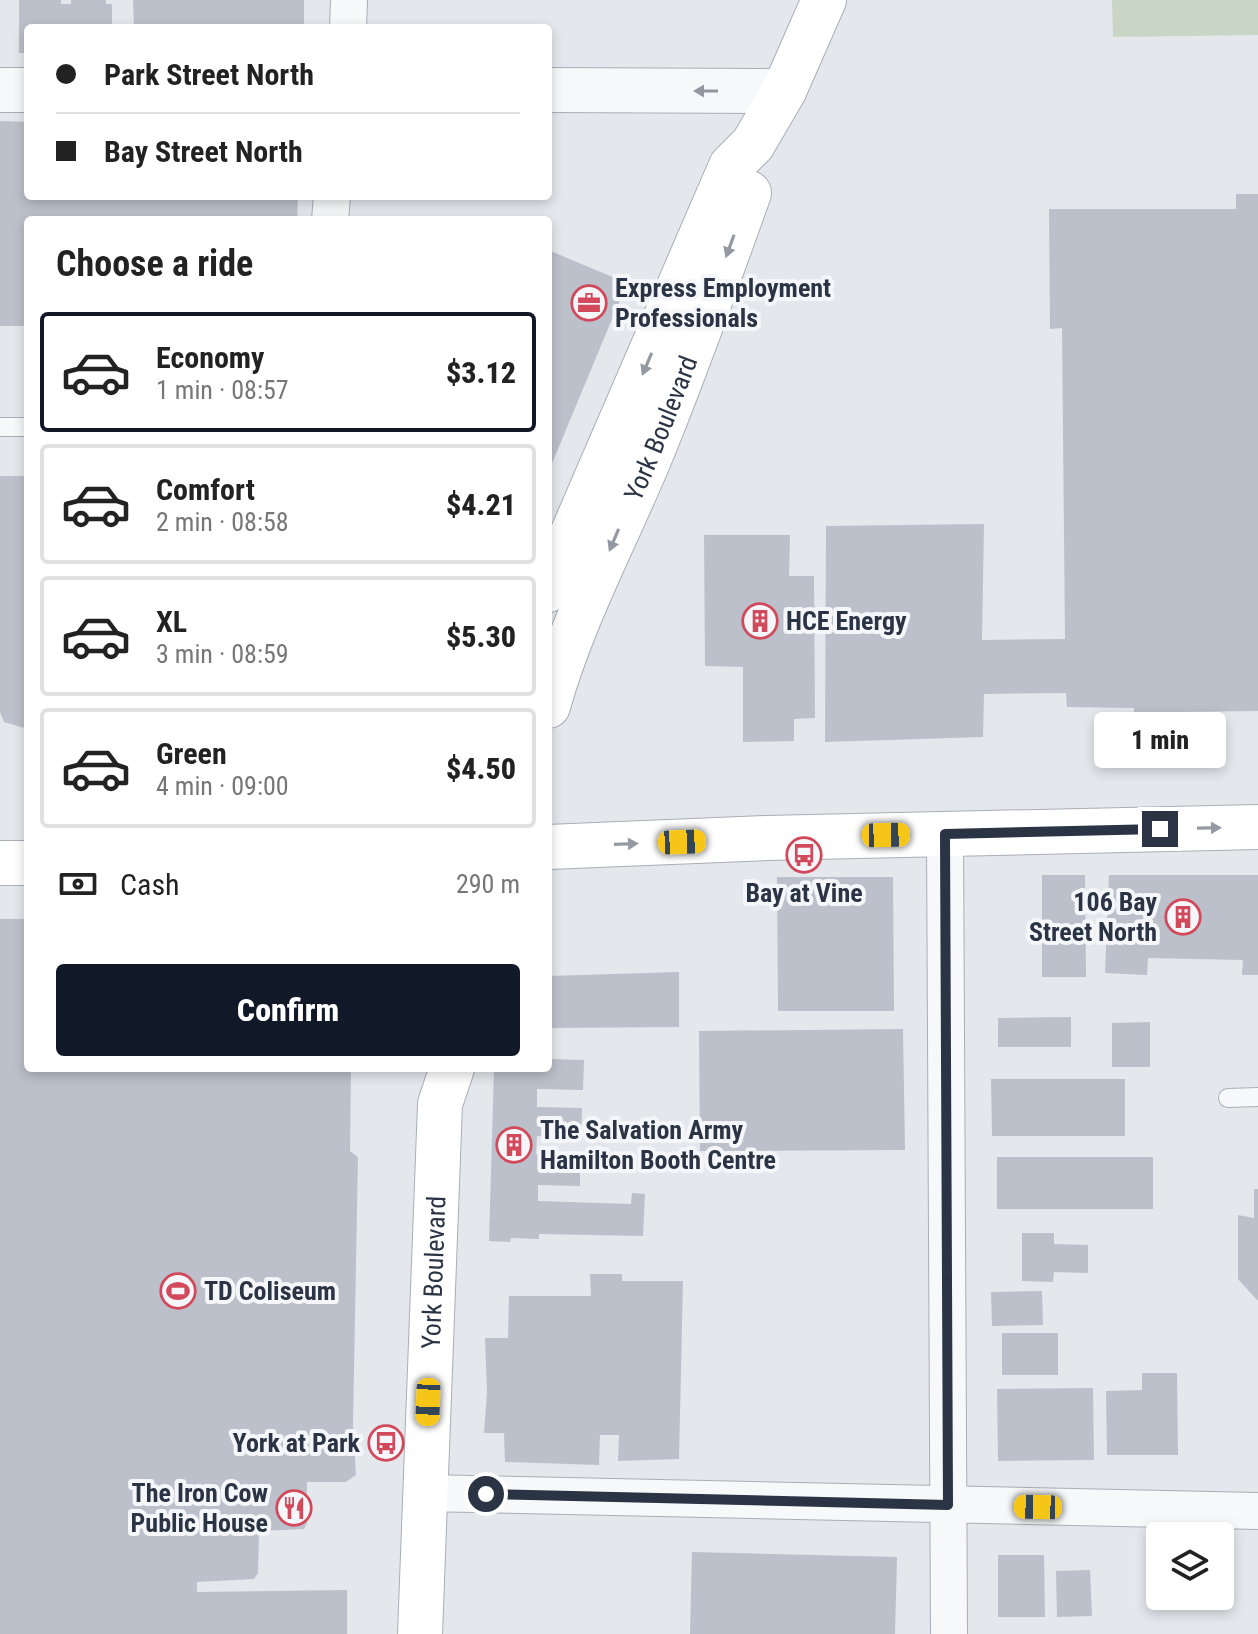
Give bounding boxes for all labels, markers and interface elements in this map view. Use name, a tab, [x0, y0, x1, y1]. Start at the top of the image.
text: Park Street North	[104, 57, 314, 92]
one-way arrow	[693, 85, 718, 97]
text: Bay Street North	[104, 134, 303, 169]
one-way arrow	[723, 234, 736, 258]
text: Choose a ride	[56, 243, 253, 285]
place label: Express Employment Professionals	[615, 273, 831, 333]
office icon: Express Employment Professionals	[570, 284, 608, 322]
icon: car	[60, 336, 132, 408]
text: Economy	[156, 340, 264, 375]
street label: York Boulevard	[618, 352, 703, 505]
one-way arrow	[640, 352, 653, 375]
text: $3.12	[446, 355, 516, 390]
text: 1 min · 08:57	[156, 375, 289, 405]
icon: car	[60, 468, 132, 540]
text: Comfort	[156, 472, 255, 507]
text: $4.21	[446, 487, 516, 522]
text: 2 min · 08:58	[156, 507, 289, 537]
one-way arrow	[608, 528, 621, 552]
icon: car	[60, 600, 132, 672]
building icon: HCE Energy	[741, 602, 779, 640]
text: XL	[156, 604, 187, 639]
place label: HCE Energy	[786, 606, 907, 636]
text: $5.30	[446, 619, 516, 654]
text: 3 min · 08:59	[156, 639, 289, 669]
callout: 1 min	[1094, 713, 1226, 769]
text: 1 min	[1131, 725, 1189, 755]
icon: car	[60, 732, 132, 804]
text: Green	[156, 736, 227, 771]
text: $4.50	[446, 751, 516, 786]
text: 4 min · 09:00	[156, 771, 289, 801]
route end	[1142, 811, 1178, 847]
one-way arrow	[1197, 822, 1222, 834]
car	[862, 823, 910, 847]
car	[658, 829, 706, 855]
bus stop icon: Bay at Vine	[785, 836, 823, 874]
one-way arrow	[614, 837, 639, 850]
icon: cash	[56, 862, 100, 906]
text: Cash	[120, 867, 180, 902]
text: 290 m	[456, 869, 520, 899]
place label: Bay at Vine	[745, 878, 863, 908]
place label: 106 Bay Street North	[1029, 887, 1157, 947]
building icon: 106 Bay Street North	[1164, 898, 1202, 936]
button: Confirm	[56, 964, 520, 1056]
place label: The Salvation Army Hamilton Booth Centre	[540, 1115, 776, 1175]
building icon: The Salvation Army Hamilton Booth Centre	[495, 1126, 533, 1164]
street label: York Boulevard	[416, 1195, 452, 1349]
sports icon: TD Coliseum	[159, 1272, 197, 1310]
place label: TD Coliseum	[204, 1276, 336, 1306]
car	[415, 1378, 441, 1426]
bus stop icon: York at Park	[367, 1424, 405, 1462]
place label: York at Park	[233, 1428, 361, 1458]
route start	[468, 1476, 504, 1512]
place label: The Iron Cow Public House	[131, 1478, 269, 1538]
restaurant icon: The Iron Cow Public House	[275, 1489, 313, 1527]
car	[1014, 1495, 1062, 1519]
map controls	[1146, 1522, 1234, 1610]
button: layers	[1146, 1522, 1234, 1610]

